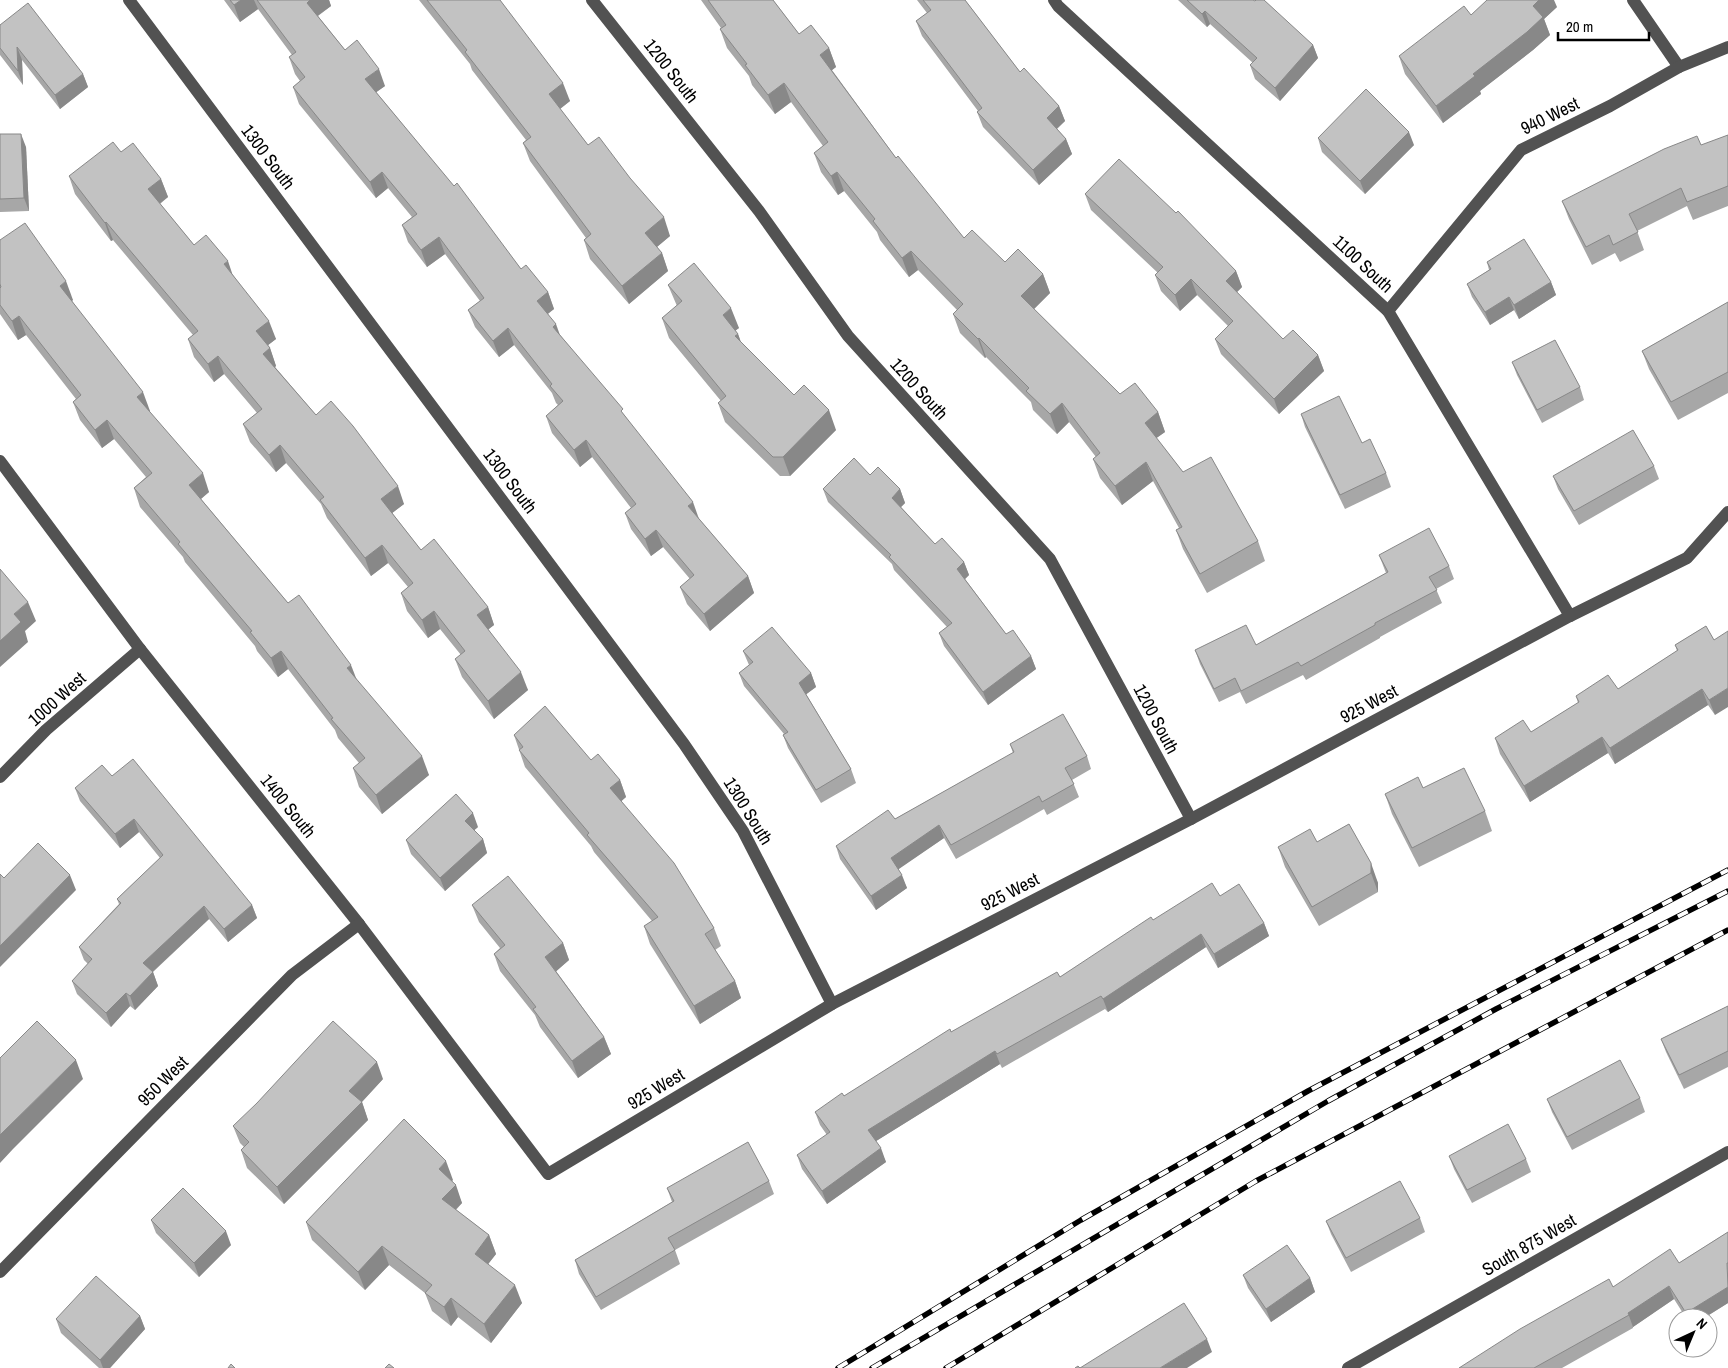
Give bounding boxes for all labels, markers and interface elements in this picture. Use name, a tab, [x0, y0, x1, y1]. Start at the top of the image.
scale bar	[1558, 10, 1649, 42]
text: 20 m	[1566, 16, 1593, 37]
street label: 1200 South	[638, 33, 704, 108]
street label: 940 West	[1516, 91, 1583, 140]
street label: 1300 South	[236, 119, 301, 194]
street label: 1100 South	[1328, 229, 1399, 298]
street label: 1200 South	[885, 352, 954, 425]
street label: 1300 South	[478, 443, 543, 518]
street label: 1000 West	[22, 666, 91, 731]
street label: 925 West	[1335, 678, 1402, 729]
street label: 1200 South	[1128, 680, 1185, 758]
street label: 1400 South	[255, 768, 322, 843]
street label: 1300 South	[718, 772, 779, 849]
street label: 925 West	[976, 866, 1043, 917]
street label: 950 West	[132, 1050, 193, 1111]
street label: 925 West	[623, 1062, 689, 1115]
street label: South 875 West	[1477, 1208, 1580, 1282]
north arrow	[1668, 1308, 1718, 1358]
text: N	[1693, 1314, 1711, 1333]

